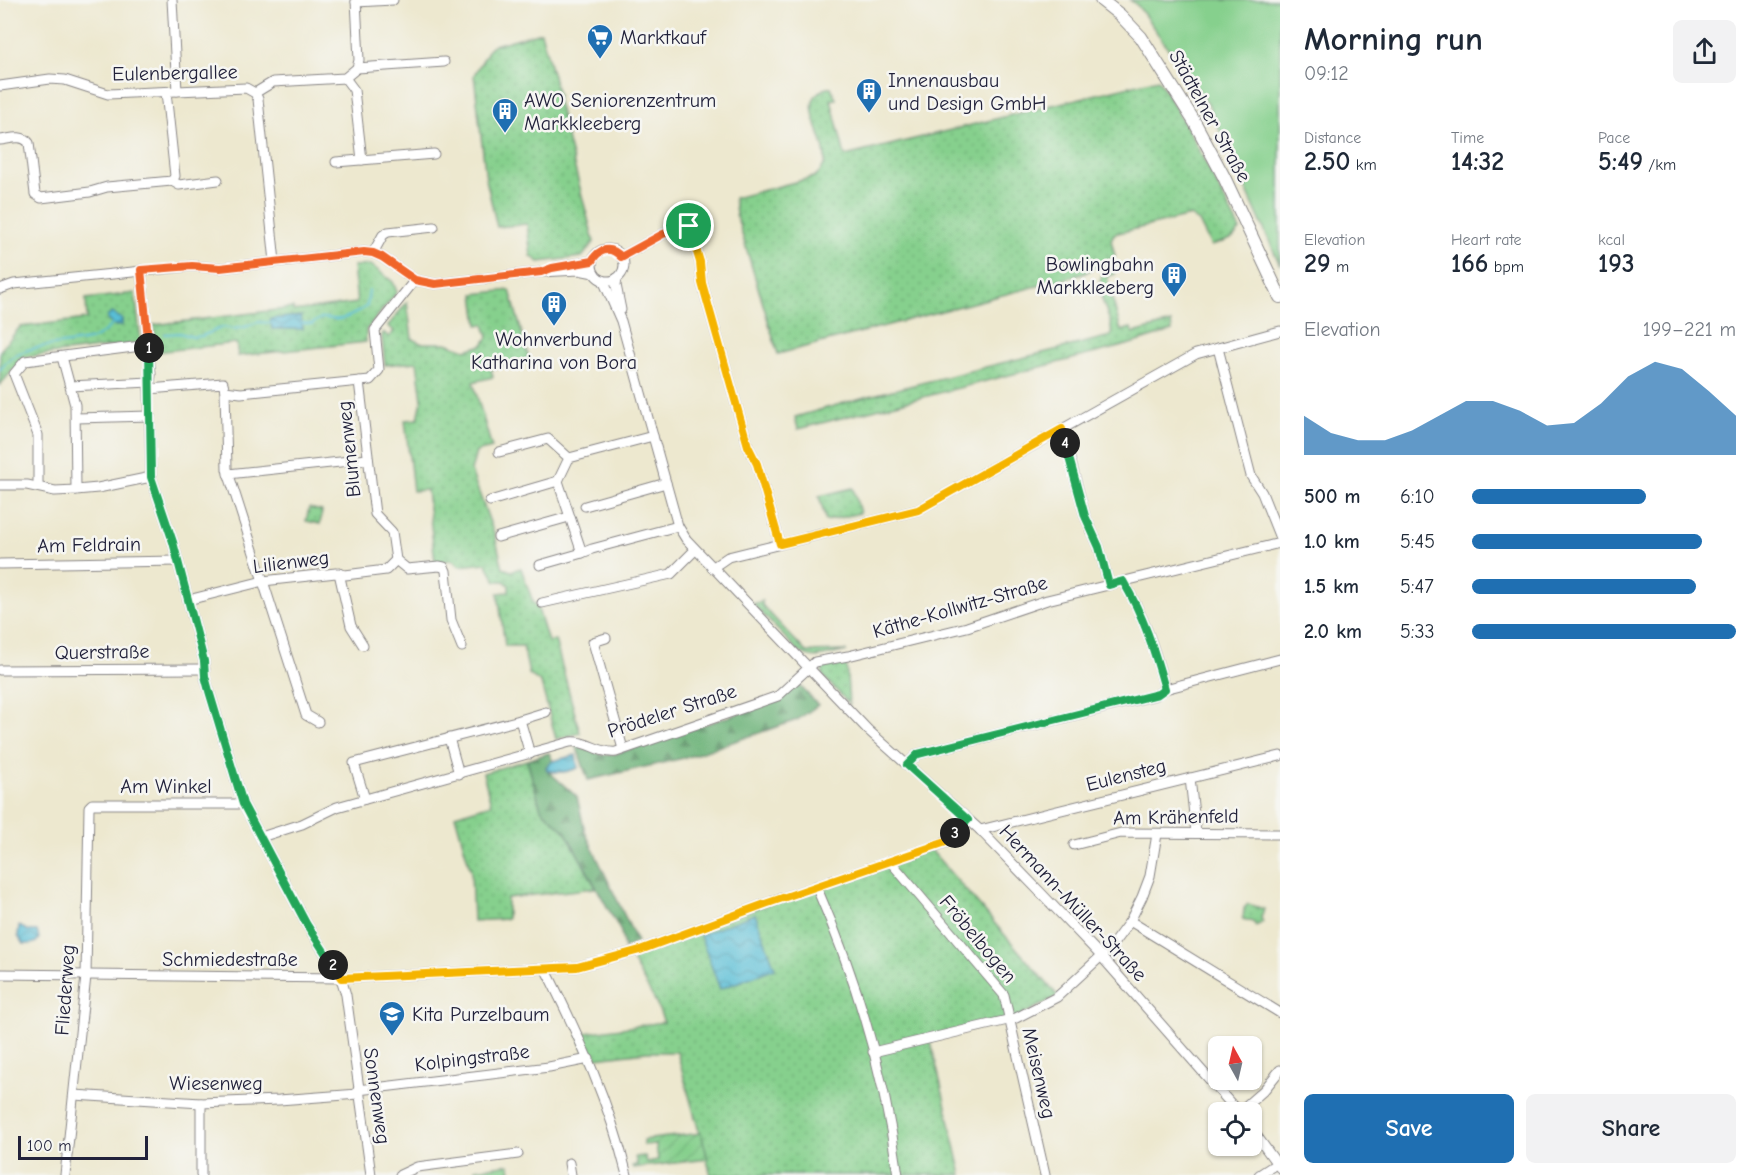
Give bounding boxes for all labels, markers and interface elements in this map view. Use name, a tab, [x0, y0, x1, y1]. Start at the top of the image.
text: Morning run	[1304, 20, 1483, 58]
button: share	[1673, 20, 1736, 83]
supermarket icon: Marktkauf	[585, 22, 615, 60]
place label: Marktkauf	[620, 26, 707, 49]
street label: Städtelner Straße	[1164, 46, 1256, 186]
street label: Eulenbergallee	[112, 60, 238, 86]
text: 09:12	[1304, 62, 1349, 85]
place label: Innenausbau und Design GmbH	[888, 69, 1046, 115]
building icon: Innenausbau und Design GmbH	[854, 76, 884, 114]
place label: AWO Seniorenzentrum Markkleeberg	[524, 89, 716, 135]
building icon: AWO Seniorenzentrum Markkleeberg	[490, 96, 520, 134]
text: Distance	[1304, 129, 1361, 147]
text: Time	[1451, 129, 1484, 147]
text: Pace	[1598, 129, 1630, 147]
text: 2.50	[1304, 147, 1350, 177]
text: 14:32	[1451, 147, 1504, 177]
text: 5:49	[1598, 147, 1643, 177]
text: km	[1350, 156, 1377, 174]
text: /km	[1643, 156, 1676, 174]
pin	[663, 200, 714, 251]
icon: arrive	[672, 209, 705, 242]
text: Elevation	[1304, 231, 1365, 249]
text: Heart rate	[1451, 231, 1522, 249]
text: kcal	[1598, 231, 1625, 249]
text: 29	[1304, 249, 1331, 279]
text: 166	[1451, 249, 1488, 279]
text: 193	[1598, 249, 1635, 279]
place label: Bowlingbahn Markkleeberg	[1037, 253, 1154, 299]
text: m	[1331, 258, 1349, 276]
text: bpm	[1488, 258, 1524, 276]
building icon: Bowlingbahn Markkleeberg	[1159, 260, 1189, 298]
building icon: Wohnverbund Katharina von Bora	[539, 289, 569, 327]
text: Elevation	[1304, 318, 1381, 341]
text: 199–221 m	[1643, 318, 1736, 341]
place label: Wohnverbund Katharina von Bora	[471, 328, 637, 374]
pin: 1	[134, 333, 164, 363]
text: 1	[146, 339, 152, 357]
street label: Blumenweg	[333, 400, 365, 498]
pin: 4	[1050, 428, 1080, 458]
text: 4	[1061, 434, 1069, 452]
text: 500 m	[1304, 485, 1361, 508]
text: 6:10	[1400, 485, 1435, 508]
text: 1.0 km	[1304, 530, 1360, 553]
text: 5:45	[1400, 530, 1435, 553]
street label: Am Feldrain	[37, 533, 141, 557]
street label: Lilienweg	[252, 546, 330, 578]
street label: Käthe-Kollwitz-Straße	[870, 571, 1050, 643]
text: 1.5 km	[1304, 575, 1359, 598]
text: 5:47	[1400, 575, 1434, 598]
text: 2.0 km	[1304, 620, 1362, 643]
text: 5:33	[1400, 620, 1435, 643]
street label: Querstraße	[54, 640, 150, 664]
street label: Prödeler Straße	[605, 679, 739, 743]
street label: Eulensteg	[1084, 754, 1168, 796]
street label: Am Winkel	[120, 775, 212, 798]
street label: Am Krähenfeld	[1113, 804, 1239, 830]
pin: 3	[940, 818, 970, 848]
street label: Hermann-Müller-Straße	[994, 820, 1152, 986]
text: 3	[951, 824, 959, 842]
street label: Fröbelbogen	[935, 890, 1021, 988]
street label: Fliederweg	[50, 944, 80, 1036]
street label: Schmiedestraße	[162, 948, 298, 971]
pin: 2	[318, 950, 348, 980]
text: 2	[329, 956, 337, 974]
school or university icon: Kita Purzelbaum	[377, 999, 407, 1037]
place label: Kita Purzelbaum	[412, 1003, 550, 1026]
street label: Meisenweg	[1017, 1025, 1061, 1121]
north arrow	[1208, 1036, 1262, 1090]
map controls	[1208, 1036, 1262, 1156]
street label: Kolpingstraße	[413, 1040, 531, 1076]
street label: Sonnenweg	[359, 1046, 395, 1146]
street label: Wiesenweg	[169, 1072, 263, 1095]
button: Save	[1304, 1094, 1514, 1163]
button: Share	[1526, 1094, 1736, 1163]
button: locate	[1208, 1102, 1262, 1156]
scale bar	[18, 1133, 148, 1160]
text: 100 m	[27, 1137, 71, 1155]

